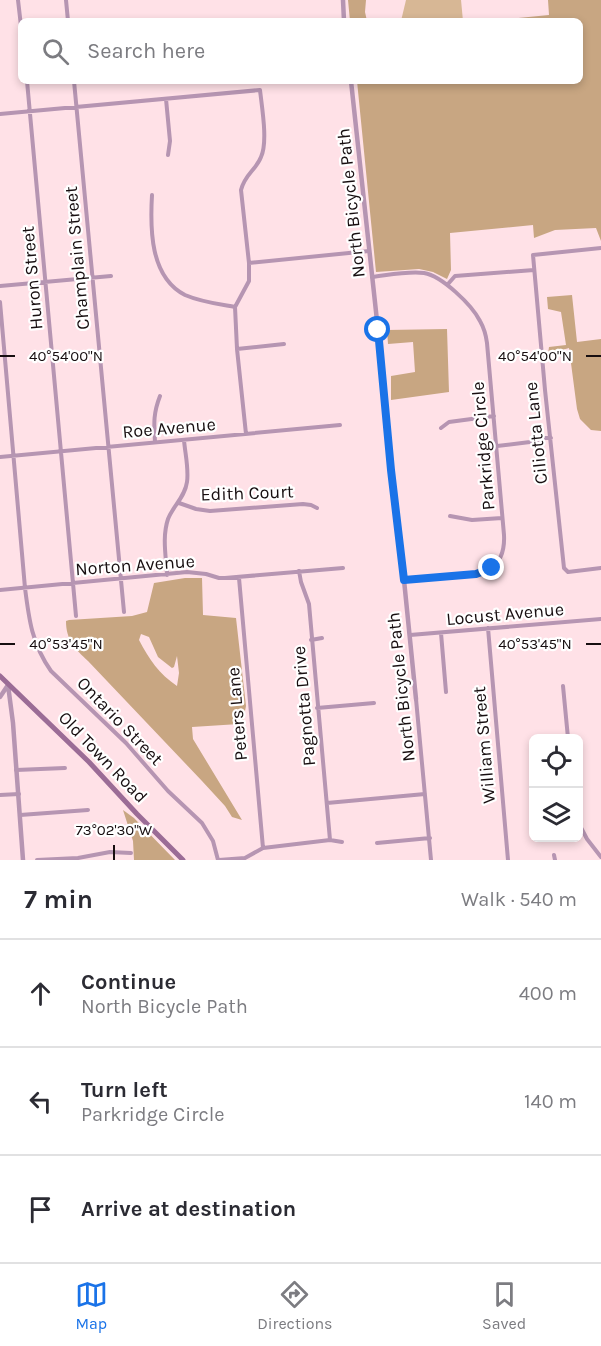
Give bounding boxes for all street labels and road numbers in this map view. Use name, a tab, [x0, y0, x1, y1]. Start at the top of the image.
street label: North Bicycle Path	[332, 127, 370, 279]
street label: Champlain Street	[60, 185, 94, 331]
street label: Huron Street	[16, 225, 47, 331]
street label: Parkridge Circle	[466, 381, 500, 511]
street label: Ciliotta Lane	[520, 381, 552, 485]
street label: Roe Avenue	[121, 413, 217, 443]
street label: Edith Court	[200, 480, 294, 506]
street label: Norton Avenue	[75, 550, 195, 580]
street label: Locust Avenue	[445, 598, 565, 630]
street label: North Bicycle Path	[382, 611, 420, 763]
street label: Pagnotta Drive	[288, 645, 320, 767]
street label: Peters Lane	[222, 666, 252, 762]
street label: Ontario Street	[72, 672, 168, 770]
street label: William Street	[468, 685, 500, 804]
street label: Old Town Road	[54, 707, 152, 807]

